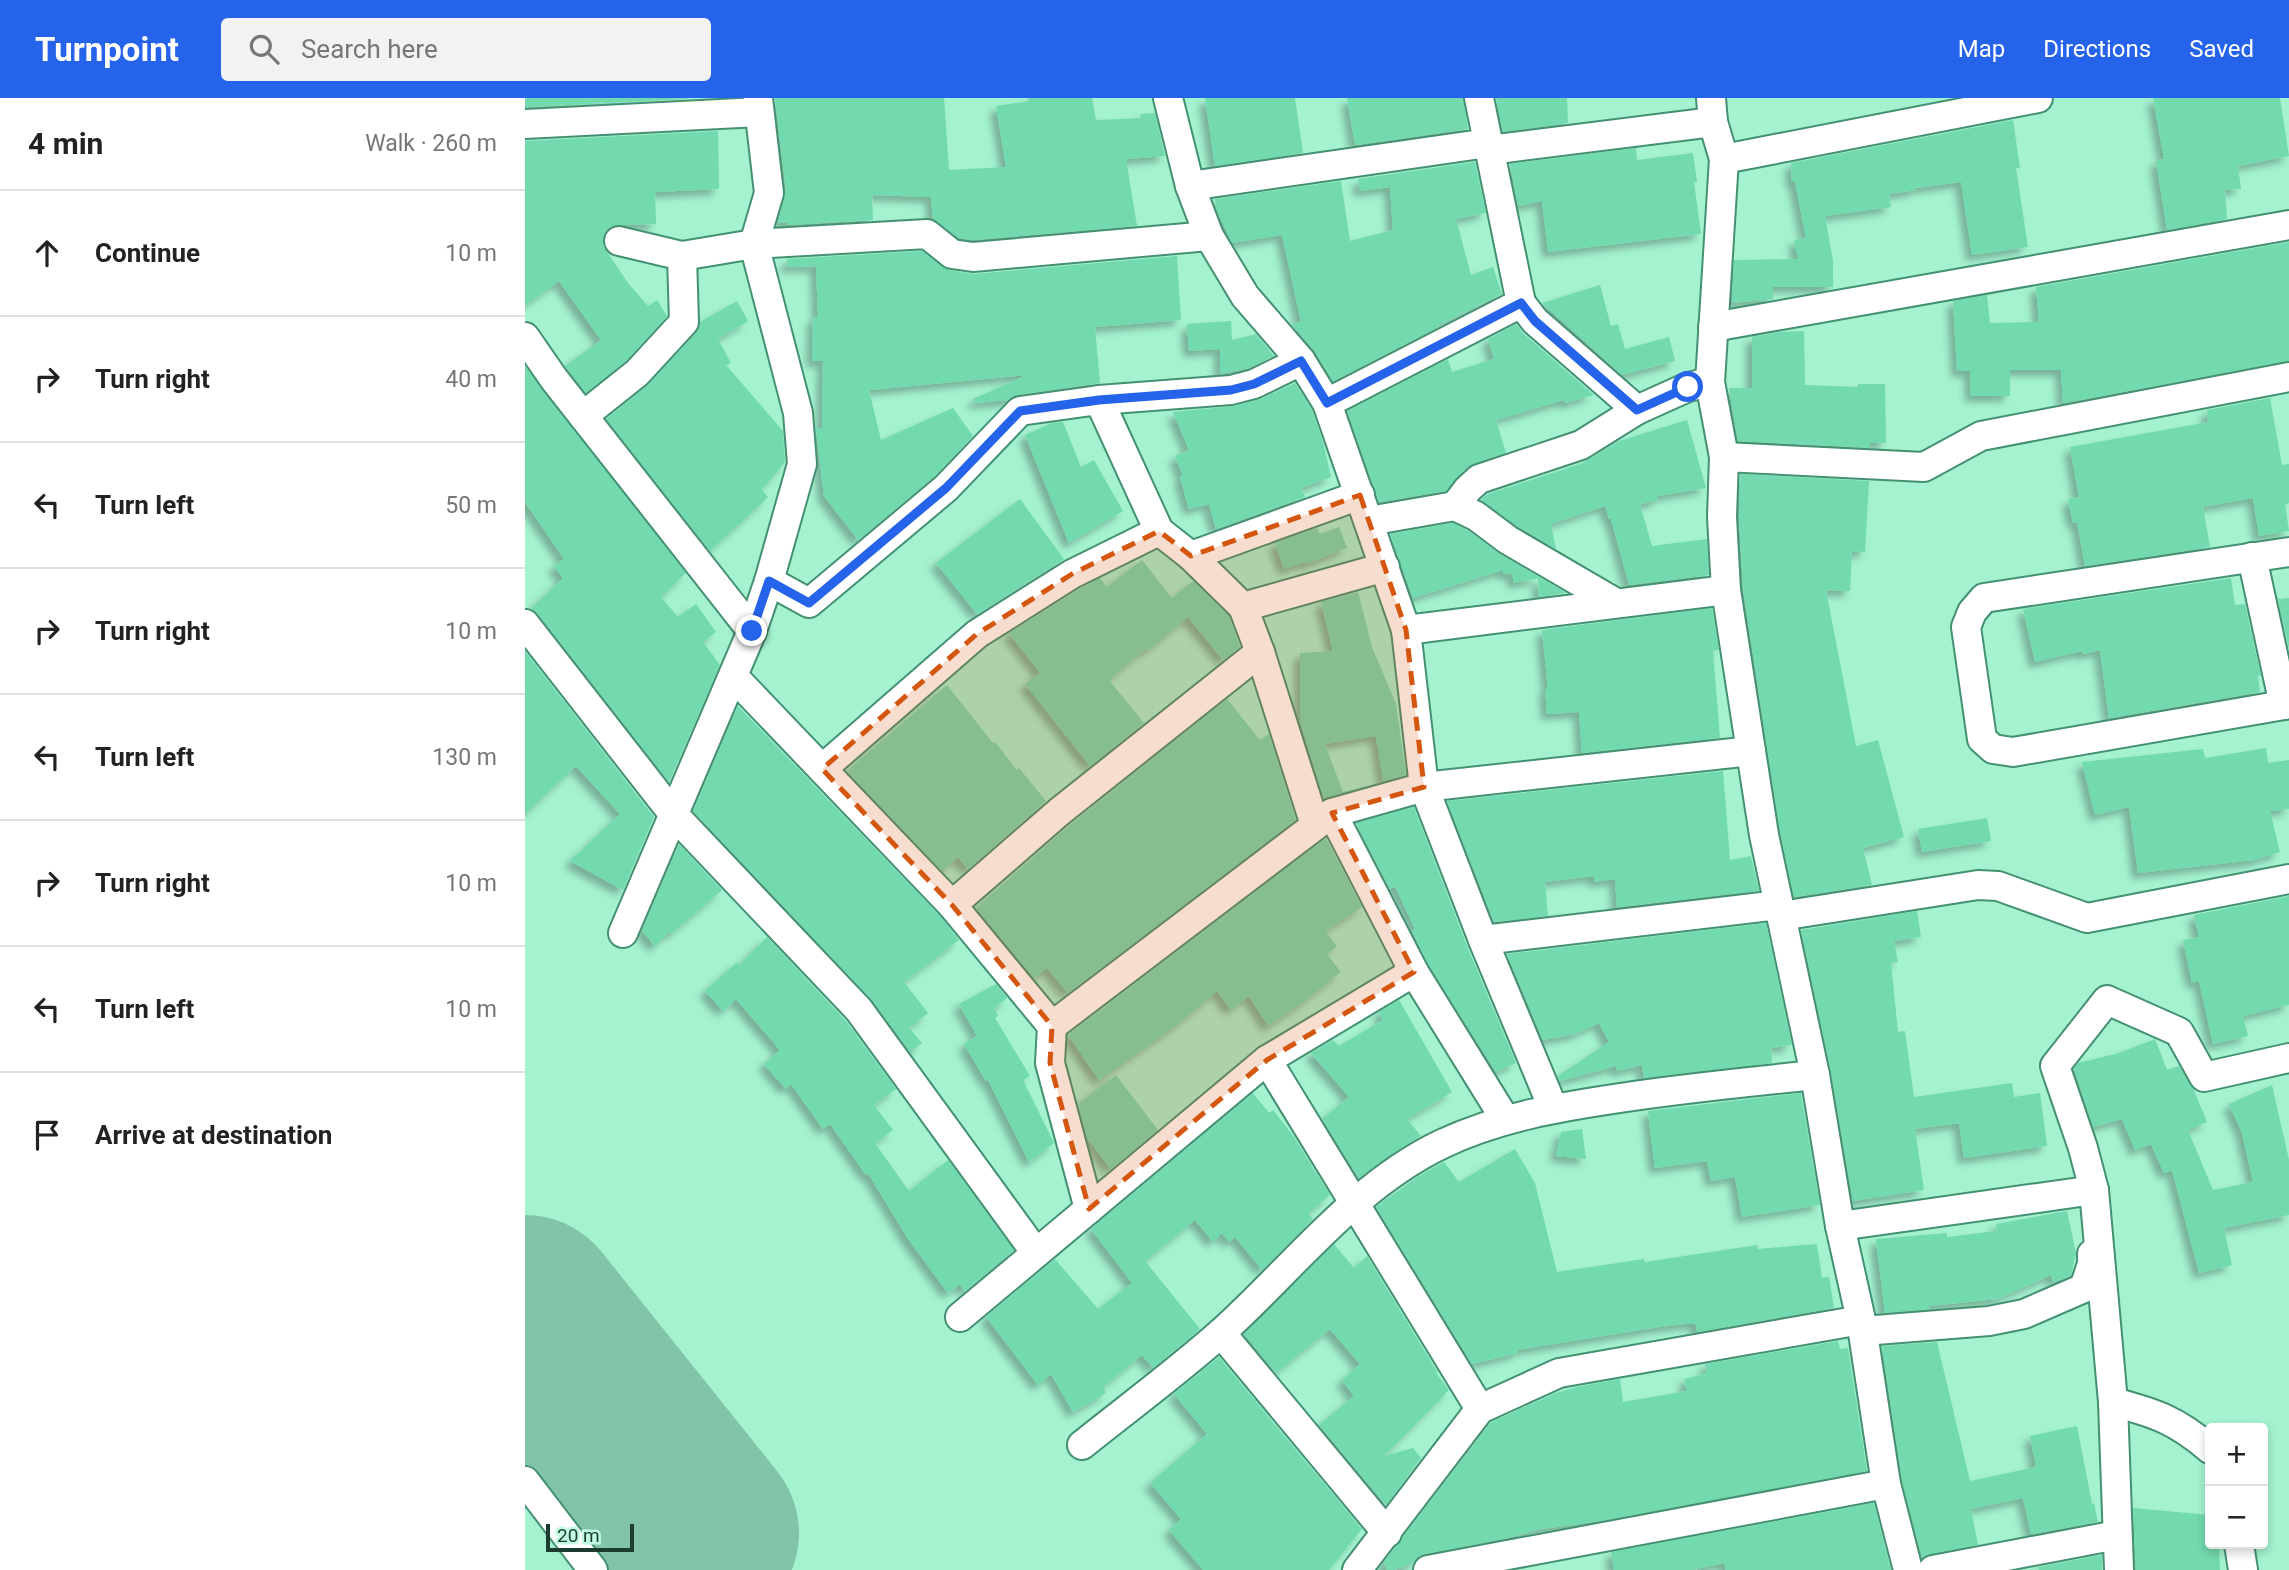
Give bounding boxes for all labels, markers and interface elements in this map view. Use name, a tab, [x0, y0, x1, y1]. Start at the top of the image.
search box	[221, 18, 711, 81]
text: Turnpoint	[35, 30, 179, 69]
icon: search	[245, 30, 283, 68]
text: Search here	[301, 34, 438, 64]
text: Map	[1958, 35, 2005, 63]
text: Directions	[2043, 35, 2151, 63]
text: Saved	[2189, 35, 2254, 63]
text: 4 min	[28, 126, 103, 161]
text: Walk · 260 m	[365, 130, 497, 157]
icon: ahead	[28, 234, 66, 272]
text: Continue	[95, 238, 200, 268]
text: 10 m	[445, 240, 497, 267]
icon: right	[28, 360, 66, 398]
text: Turn right	[95, 364, 210, 394]
text: 40 m	[445, 366, 497, 393]
route start	[1672, 371, 1703, 402]
icon: left	[28, 486, 66, 524]
text: Turn left	[95, 490, 194, 520]
text: 50 m	[445, 492, 497, 519]
icon: right	[28, 612, 66, 650]
route end	[736, 615, 767, 646]
text: Turn right	[95, 616, 210, 646]
text: 10 m	[445, 618, 497, 645]
icon: left	[28, 738, 66, 776]
text: Turn left	[95, 742, 194, 772]
text: 130 m	[432, 744, 497, 771]
icon: right	[28, 864, 66, 902]
text: Turn right	[95, 868, 210, 898]
text: 10 m	[445, 870, 497, 897]
icon: left	[28, 990, 66, 1028]
text: Turn left	[95, 994, 194, 1024]
text: 10 m	[445, 996, 497, 1023]
icon: arrive	[28, 1116, 66, 1154]
text: Arrive at destination	[95, 1120, 332, 1150]
map controls	[2205, 1423, 2268, 1549]
button: +	[2205, 1423, 2268, 1486]
button: −	[2205, 1486, 2268, 1549]
scale bar	[546, 1521, 633, 1553]
text: 20 m	[557, 1524, 600, 1547]

